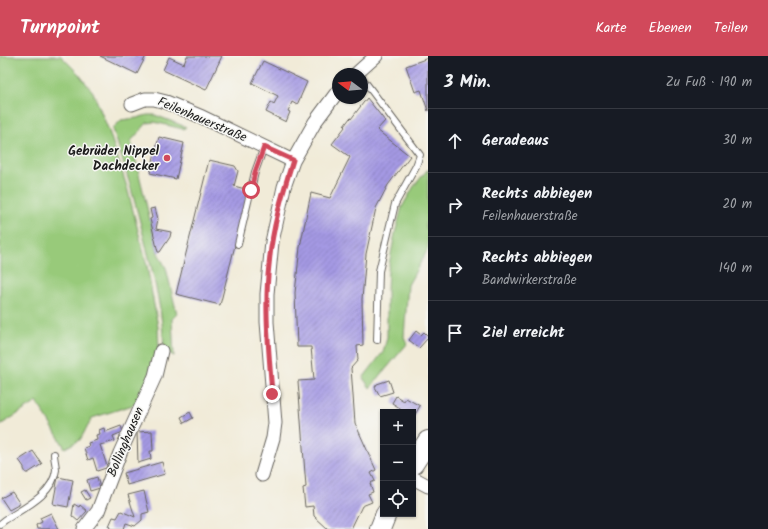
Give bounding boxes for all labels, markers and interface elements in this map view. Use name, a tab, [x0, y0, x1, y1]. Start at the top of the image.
text: Turnpoint	[20, 13, 100, 43]
text: Karte	[595, 17, 627, 39]
text: Ebenen	[649, 17, 692, 39]
text: Teilen	[714, 17, 748, 39]
north arrow	[332, 68, 368, 104]
text: 3 Min.	[444, 69, 491, 96]
text: Zu Fuß · 190 m	[666, 72, 752, 93]
street label: Feilenhauerstraße	[154, 92, 250, 148]
text: Geradeaus	[482, 129, 549, 153]
icon: ahead	[444, 130, 466, 152]
text: 30 m	[723, 130, 752, 151]
place label: Gebrüder Nippel Dachdecker	[68, 141, 160, 177]
marker: Gebrüder Nippel Dachdecker	[162, 153, 172, 163]
route start	[242, 181, 260, 199]
text: Rechts abbiegen	[482, 182, 592, 206]
icon: right	[444, 194, 466, 216]
text: 20 m	[722, 194, 752, 215]
text: Feilenhauerstraße	[482, 206, 578, 227]
text: Rechts abbiegen	[482, 246, 592, 270]
icon: right	[444, 258, 466, 280]
text: 140 m	[719, 258, 752, 279]
text: Bandwirkerstraße	[482, 270, 577, 291]
text: Ziel erreicht	[482, 321, 565, 345]
icon: arrive	[444, 322, 466, 344]
route end	[263, 385, 281, 403]
street label: Bollinghausen	[102, 404, 150, 480]
map controls	[380, 409, 416, 517]
button: +	[380, 409, 416, 445]
button: −	[380, 445, 416, 481]
button: locate	[380, 481, 416, 517]

